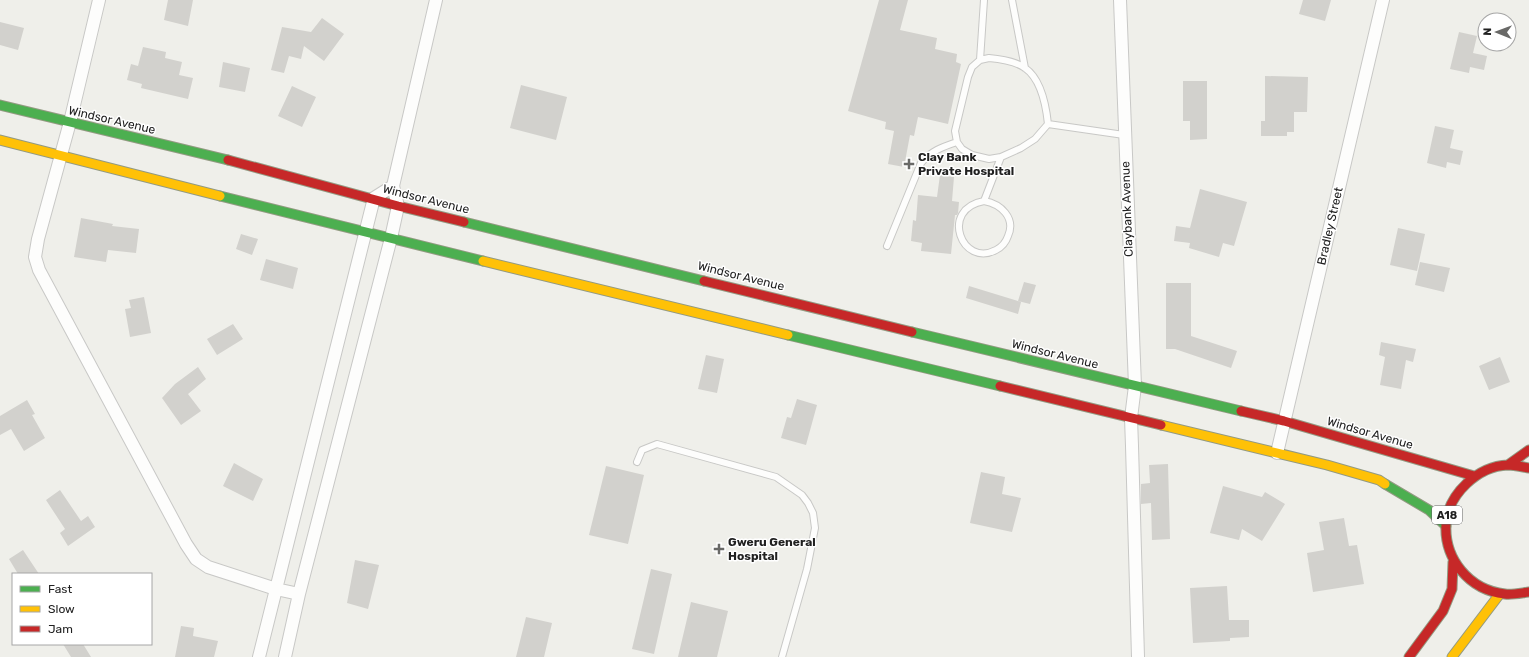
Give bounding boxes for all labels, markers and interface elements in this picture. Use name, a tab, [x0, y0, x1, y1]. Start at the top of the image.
north arrow	[1477, 12, 1517, 52]
text: N	[1481, 28, 1494, 36]
street label: Windsor Avenue	[67, 103, 157, 137]
place label: Clay Bank Private Hospital	[918, 150, 1014, 178]
marker: Clay Bank Private Hospital	[903, 158, 915, 170]
street label: Claybank Avenue	[1118, 161, 1136, 257]
street label: Windsor Avenue	[381, 181, 471, 217]
street label: Bradley Street	[1314, 185, 1346, 266]
street label: Windsor Avenue	[696, 258, 786, 294]
street label: Windsor Avenue	[1010, 336, 1100, 372]
street label: Windsor Avenue	[1325, 414, 1415, 452]
road number: A18	[1432, 506, 1462, 524]
place label: Gweru General Hospital	[728, 535, 816, 563]
marker: Gweru General Hospital	[713, 543, 725, 555]
legend	[12, 573, 152, 645]
text: Fast	[48, 582, 72, 596]
text: Slow	[48, 602, 75, 616]
text: Jam	[48, 622, 73, 636]

